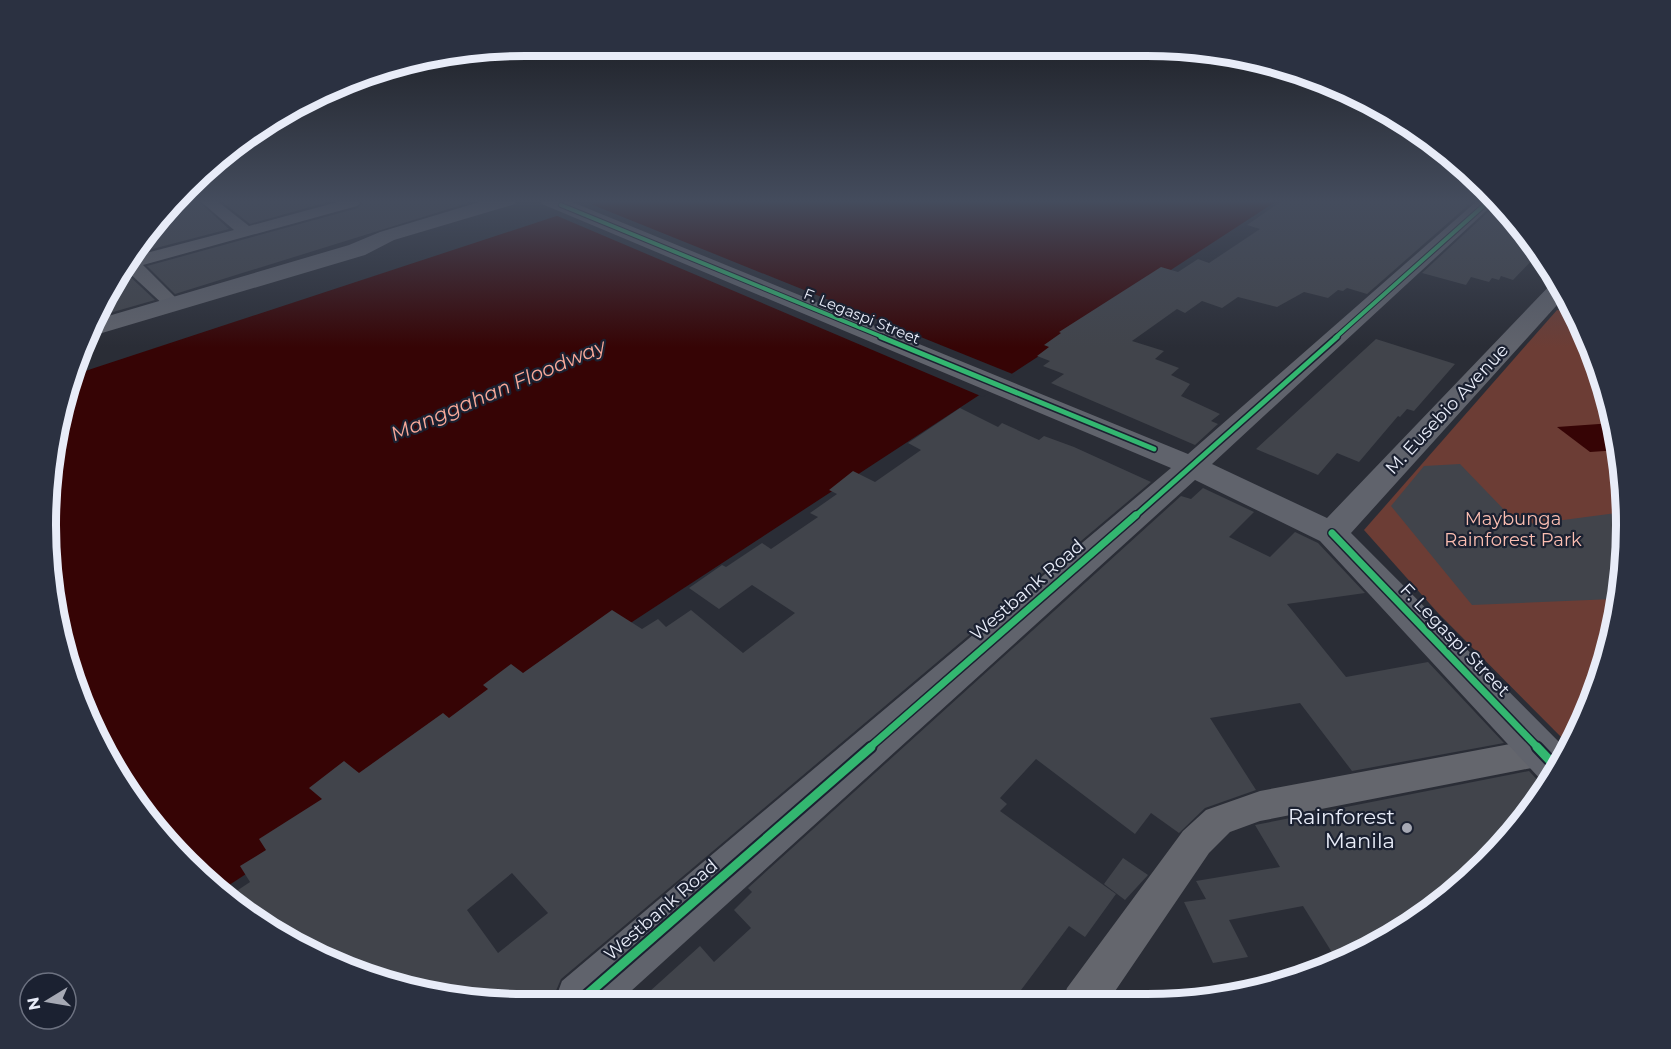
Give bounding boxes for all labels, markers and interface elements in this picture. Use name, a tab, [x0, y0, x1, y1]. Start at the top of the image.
street label: F. Legaspi Street	[801, 284, 923, 348]
water label: Manggahan Floodway	[387, 333, 610, 446]
street label: M. Eusebio Avenue	[1381, 339, 1513, 479]
park label: Maybunga Rainforest Park	[1444, 508, 1582, 551]
street label: Westbank Road	[966, 535, 1088, 645]
street label: F. Legaspi Street	[1395, 579, 1515, 701]
place label: Rainforest Manila	[1288, 804, 1395, 853]
marker: Rainforest Manila	[1400, 821, 1414, 835]
street label: Westbank Road	[600, 855, 722, 965]
north arrow	[18, 971, 78, 1031]
text: N	[23, 996, 44, 1012]

